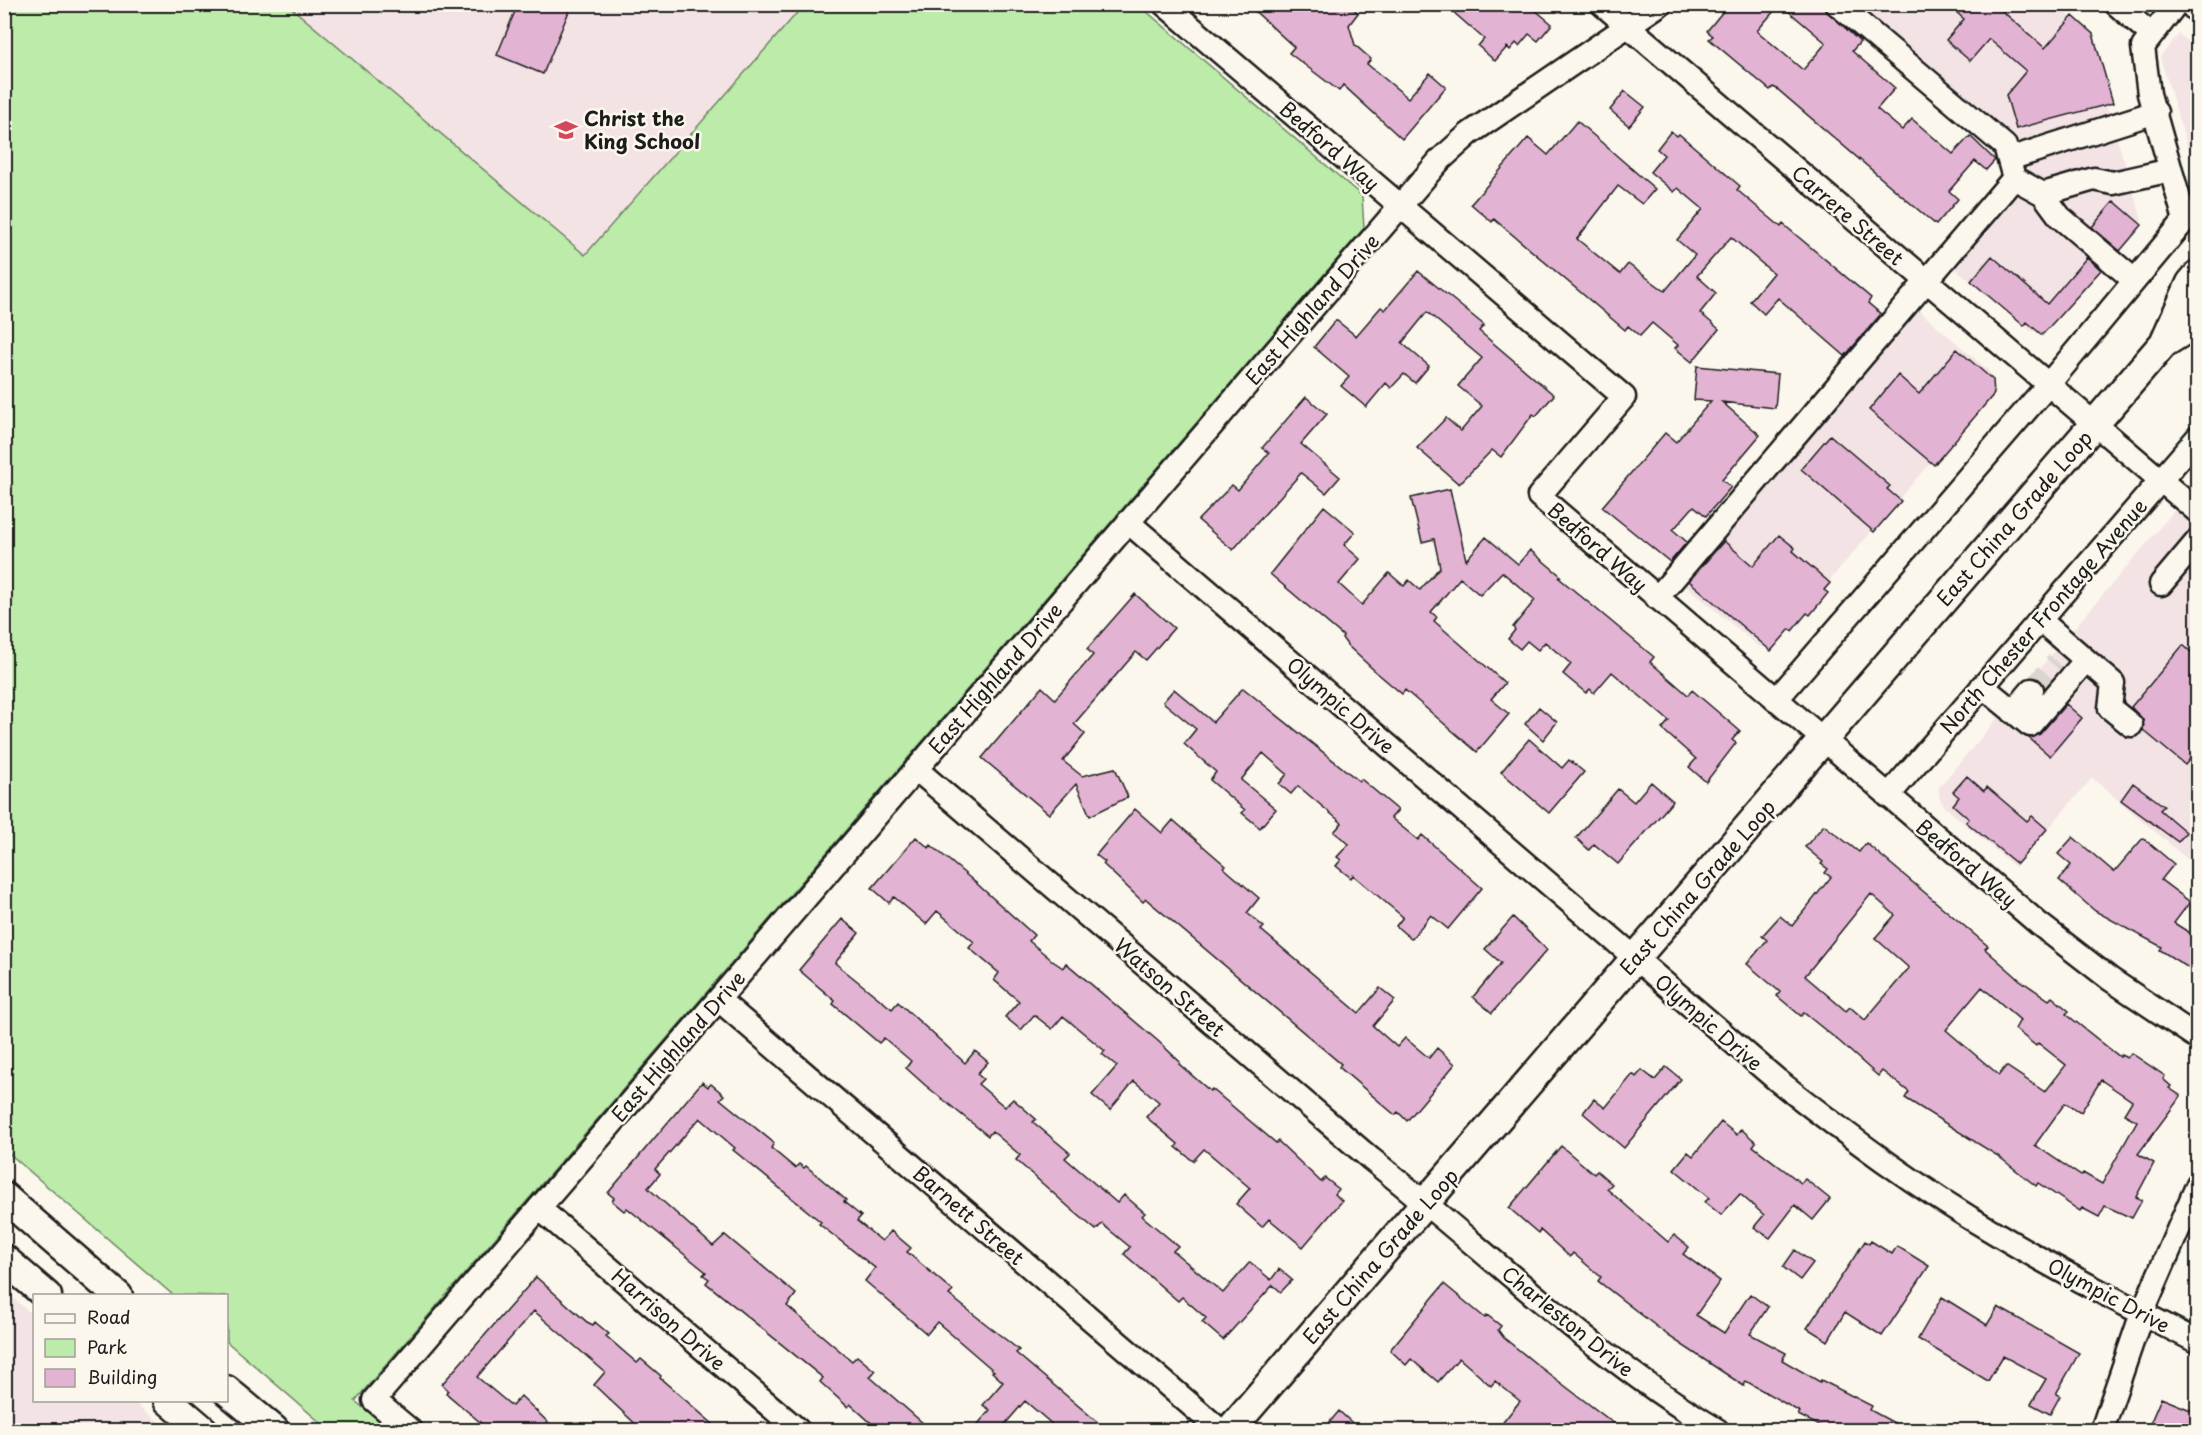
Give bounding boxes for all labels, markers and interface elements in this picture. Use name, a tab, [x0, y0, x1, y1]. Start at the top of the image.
street label: Bedford Way	[1273, 94, 1387, 198]
place label: Christ the King School	[584, 103, 700, 156]
school or university icon: Christ the King School	[553, 117, 579, 143]
street label: Carrere Street	[1785, 158, 1911, 272]
street label: East Highland Drive	[1238, 227, 1386, 391]
street label: East China Grade Loop	[1929, 424, 2099, 612]
street label: North Chester Frontage Avenue	[1932, 492, 2154, 740]
street label: Bedford Way	[1541, 495, 1655, 599]
street label: East Highland Drive	[921, 596, 1069, 760]
street label: Olympic Drive	[1280, 650, 1402, 760]
street label: East China Grade Loop	[1612, 793, 1782, 981]
street label: Bedford Way	[1910, 812, 2024, 914]
street label: Watson Street	[1108, 930, 1232, 1044]
street label: East Highland Drive	[604, 964, 752, 1128]
street label: Olympic Drive	[1648, 967, 1770, 1077]
street label: Barnett Street	[907, 1158, 1031, 1272]
street label: East China Grade Loop	[1295, 1162, 1465, 1350]
street label: Olympic Drive	[2043, 1250, 2175, 1340]
street label: Charleston Drive	[1495, 1258, 1641, 1384]
street label: Harrison Drive	[605, 1261, 733, 1377]
legend	[33, 1294, 228, 1402]
text: Road	[87, 1303, 131, 1330]
text: Park	[87, 1333, 127, 1360]
text: Building	[87, 1363, 157, 1390]

